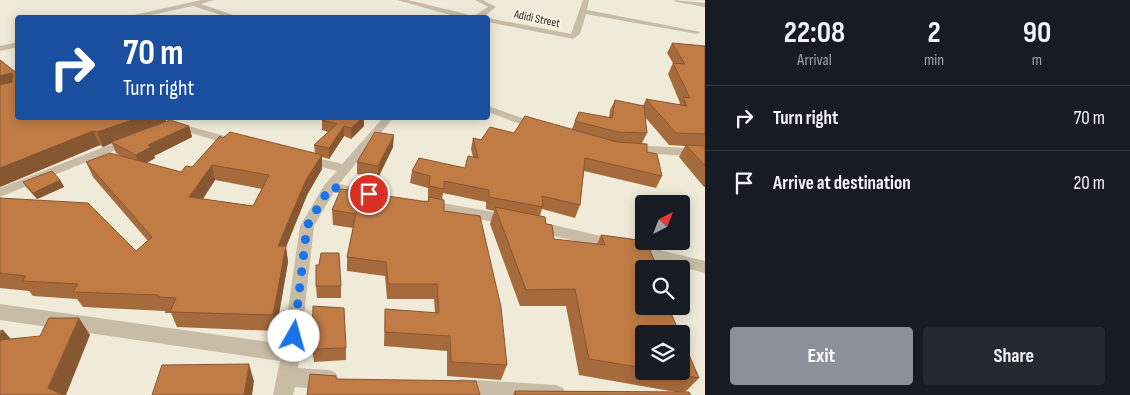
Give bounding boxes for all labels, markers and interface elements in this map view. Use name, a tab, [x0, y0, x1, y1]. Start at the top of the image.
street label: Adidi Street	[512, 7, 562, 31]
text: 22:08	[784, 15, 845, 51]
text: 2	[927, 15, 941, 51]
text: 90	[1023, 15, 1051, 51]
text: 70 m	[123, 32, 183, 75]
icon: right	[40, 35, 105, 100]
text: Arrival	[797, 51, 832, 70]
text: min	[924, 51, 944, 70]
text: m	[1032, 51, 1042, 70]
text: Turn right	[123, 75, 194, 102]
icon: right	[730, 104, 758, 132]
text: Turn right	[773, 107, 838, 130]
text: 70 m	[1074, 107, 1105, 130]
icon: arrive	[730, 169, 758, 197]
text: Arrive at destination	[773, 172, 911, 195]
text: 20 m	[1073, 172, 1105, 195]
pin	[348, 173, 390, 215]
icon: arrive	[355, 180, 383, 208]
north arrow	[635, 195, 690, 250]
map controls	[635, 195, 690, 380]
button: search	[635, 260, 690, 315]
position arrow	[267, 309, 319, 361]
button: layers	[635, 325, 690, 380]
button: Exit	[730, 327, 913, 385]
button: Share	[923, 327, 1105, 385]

